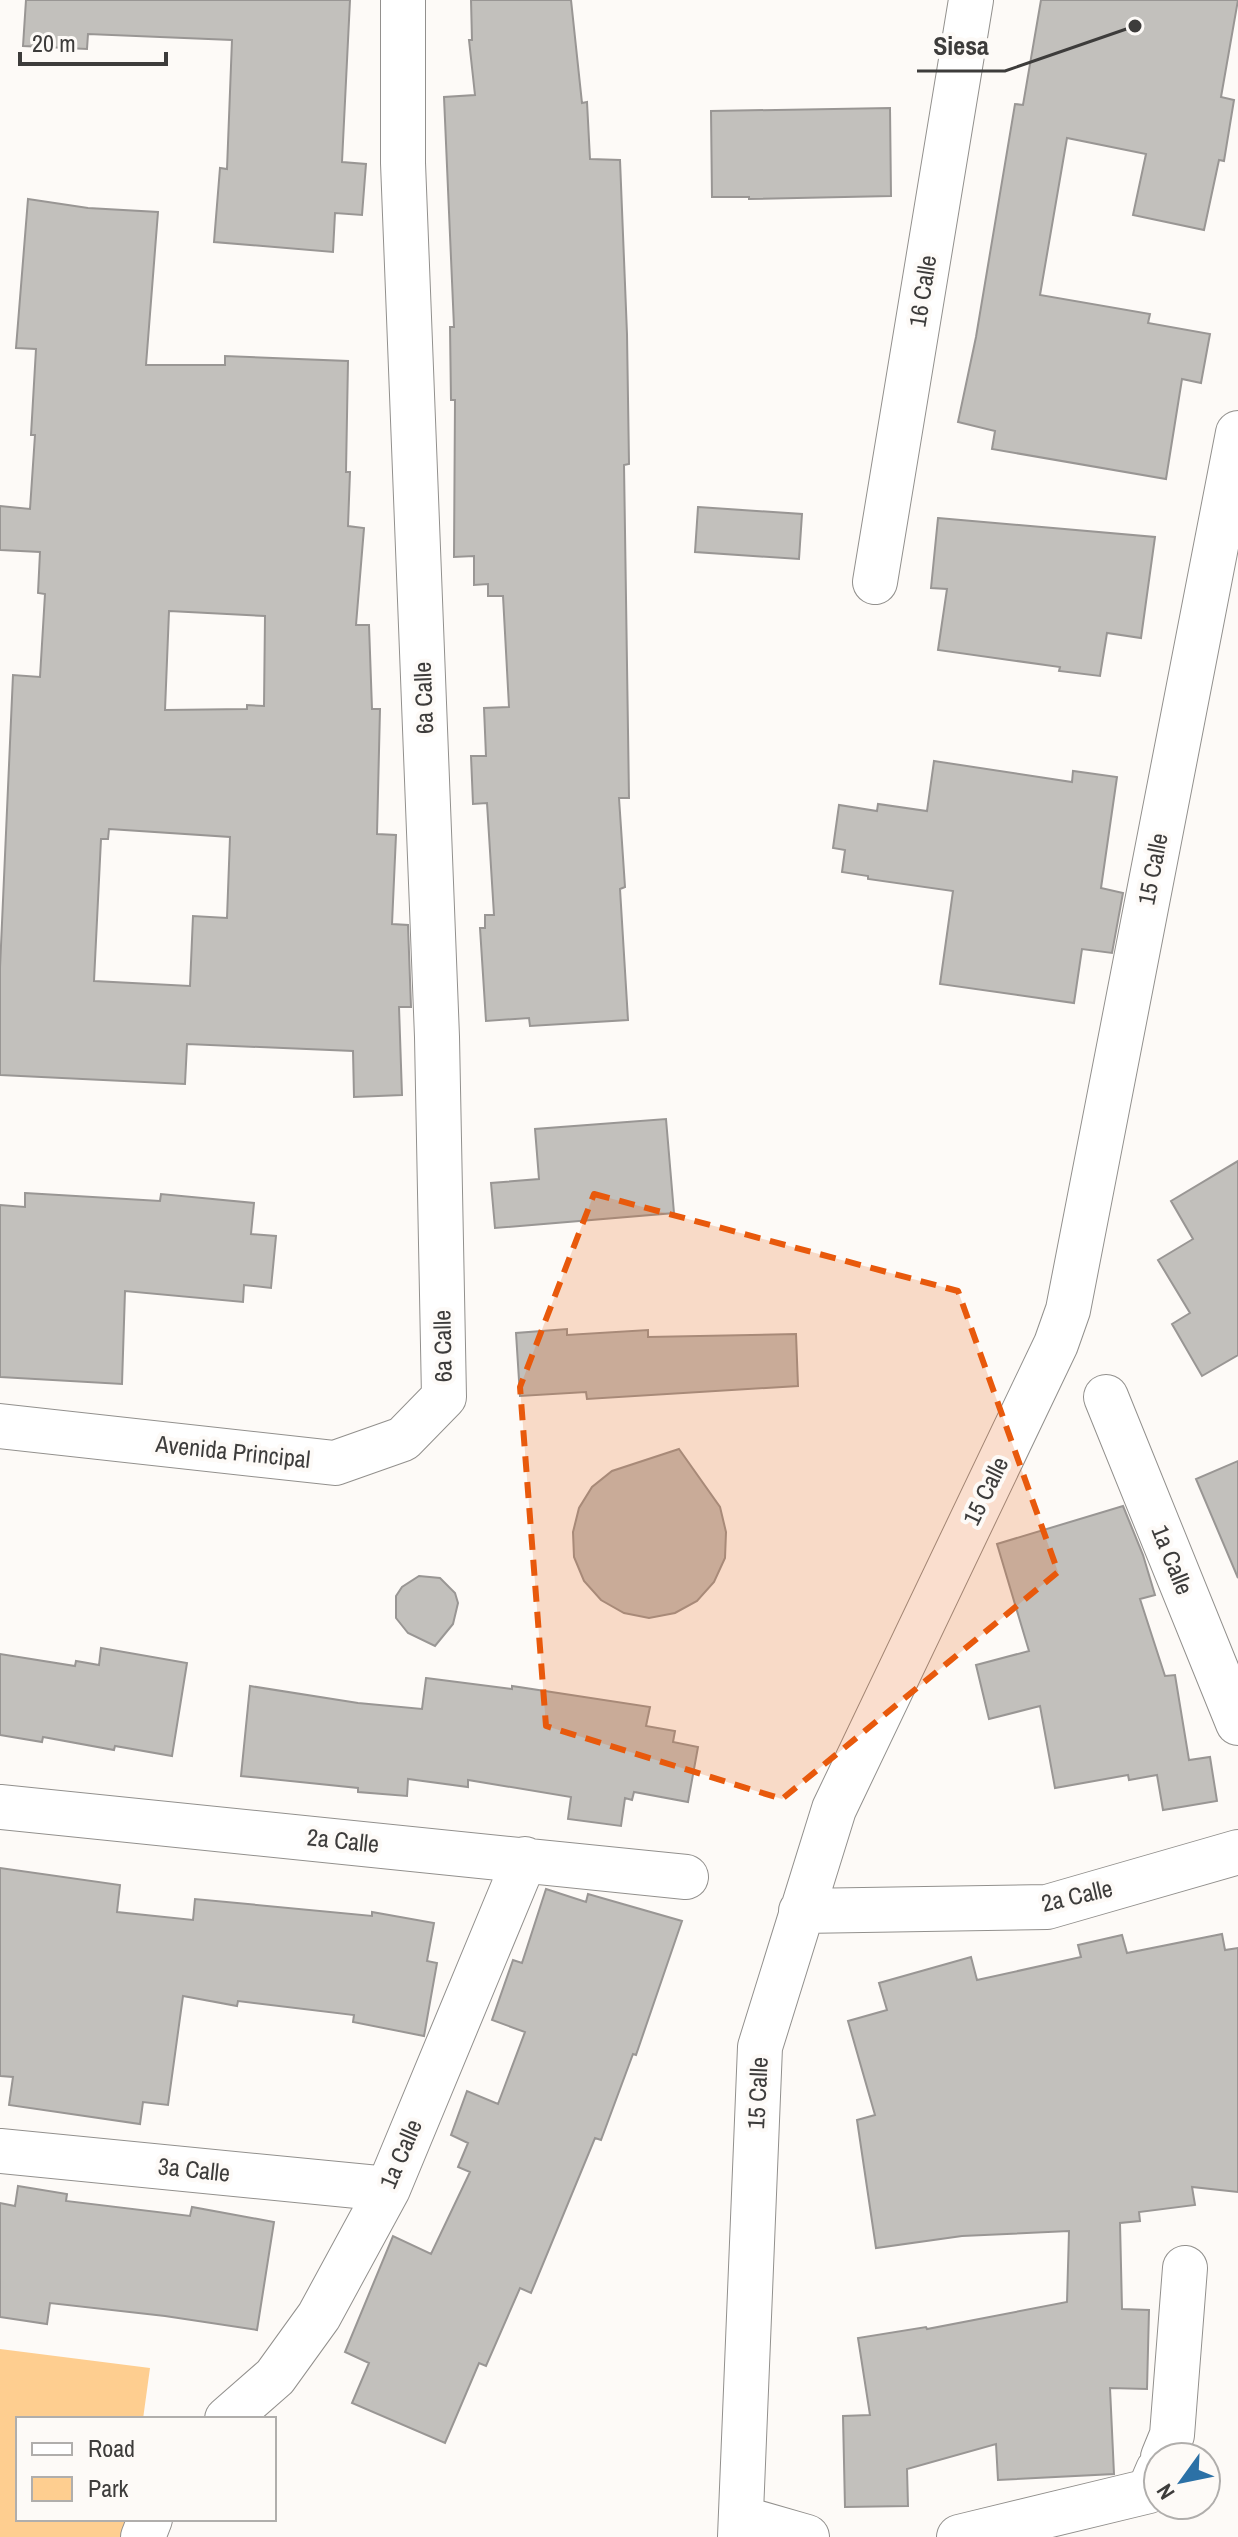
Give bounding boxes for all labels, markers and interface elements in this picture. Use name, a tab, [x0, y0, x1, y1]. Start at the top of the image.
scale bar	[20, 16, 166, 66]
callout: Siesa	[917, 21, 1005, 71]
text: 20 m	[32, 27, 76, 59]
text: Siesa	[933, 28, 989, 63]
street label: 16 Calle	[901, 253, 943, 329]
street label: 6a Calle	[406, 661, 440, 735]
street label: 15 Calle	[1129, 830, 1175, 907]
street label: 6a Calle	[425, 1310, 459, 1382]
street label: Avenida Principal	[153, 1427, 312, 1475]
street label: 15 Calle	[955, 1451, 1015, 1530]
street label: 1a Calle	[1145, 1520, 1201, 1599]
street label: 2a Calle	[306, 1820, 381, 1860]
street label: 2a Calle	[1038, 1871, 1116, 1919]
street label: 15 Calle	[739, 2056, 775, 2130]
street label: 1a Calle	[371, 2114, 429, 2193]
street label: 3a Calle	[157, 2149, 232, 2189]
legend	[16, 2417, 276, 2521]
text: Road	[88, 2432, 135, 2464]
north arrow	[1142, 2441, 1222, 2521]
text: Park	[88, 2472, 129, 2504]
text: N	[1149, 2478, 1181, 2506]

